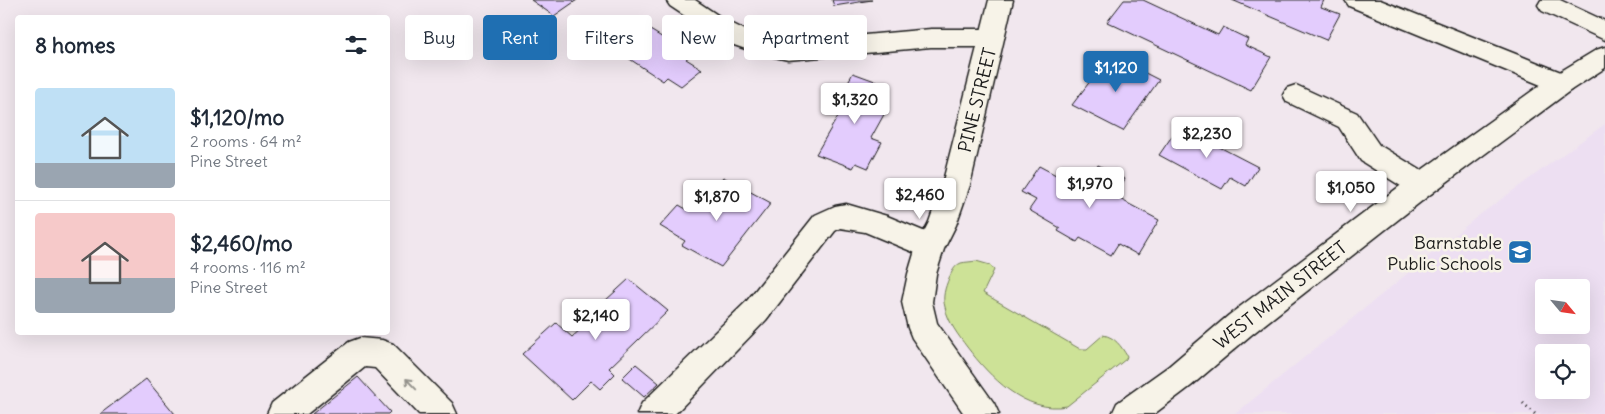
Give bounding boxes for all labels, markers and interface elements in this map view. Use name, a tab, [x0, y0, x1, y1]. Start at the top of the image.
chip: Buy	[405, 15, 473, 60]
chip: Rent	[483, 15, 557, 60]
chip: Filters	[567, 15, 652, 60]
chip: New	[662, 15, 734, 60]
chip: Apartment	[744, 15, 867, 60]
icon: filters	[342, 31, 370, 59]
text: 8 homes	[35, 32, 115, 59]
street label: PINE STREET	[953, 45, 1001, 155]
pin: $1,120	[1075, 51, 1157, 93]
text: $1,120	[1094, 57, 1138, 77]
pin: $1,320	[814, 82, 896, 125]
text: $1,320	[832, 89, 878, 109]
text: $1,120/mo	[190, 104, 284, 131]
icon: home	[75, 108, 135, 168]
pin: $2,230	[1166, 116, 1248, 159]
text: $2,230	[1182, 123, 1232, 143]
text: 2 rooms · 64 m²	[190, 131, 302, 151]
text: Pine Street	[190, 151, 268, 171]
pin: $1,970	[1049, 166, 1131, 209]
pin: $1,050	[1310, 170, 1392, 213]
text: $1,970	[1067, 173, 1113, 193]
text: $1,050	[1327, 177, 1375, 197]
pin: $2,460	[879, 178, 961, 220]
pin: $1,870	[676, 180, 758, 222]
text: $2,460	[895, 184, 945, 204]
text: $1,870	[694, 186, 740, 206]
text: $2,460/mo	[190, 230, 293, 257]
place label: Barnstable Public Schools	[1387, 231, 1502, 275]
icon: home	[75, 233, 135, 293]
street label: WEST MAIN STREET	[1209, 236, 1351, 354]
school or university icon: Barnstable Public Schools	[1507, 239, 1533, 265]
text: 4 rooms · 116 m²	[190, 257, 306, 277]
text: Pine Street	[190, 277, 268, 297]
north arrow	[1535, 279, 1590, 334]
map controls	[1535, 279, 1590, 399]
pin: $2,140	[555, 298, 637, 341]
text: $2,140	[573, 305, 619, 325]
button: locate	[1535, 344, 1590, 399]
one-way arrow	[405, 378, 417, 390]

